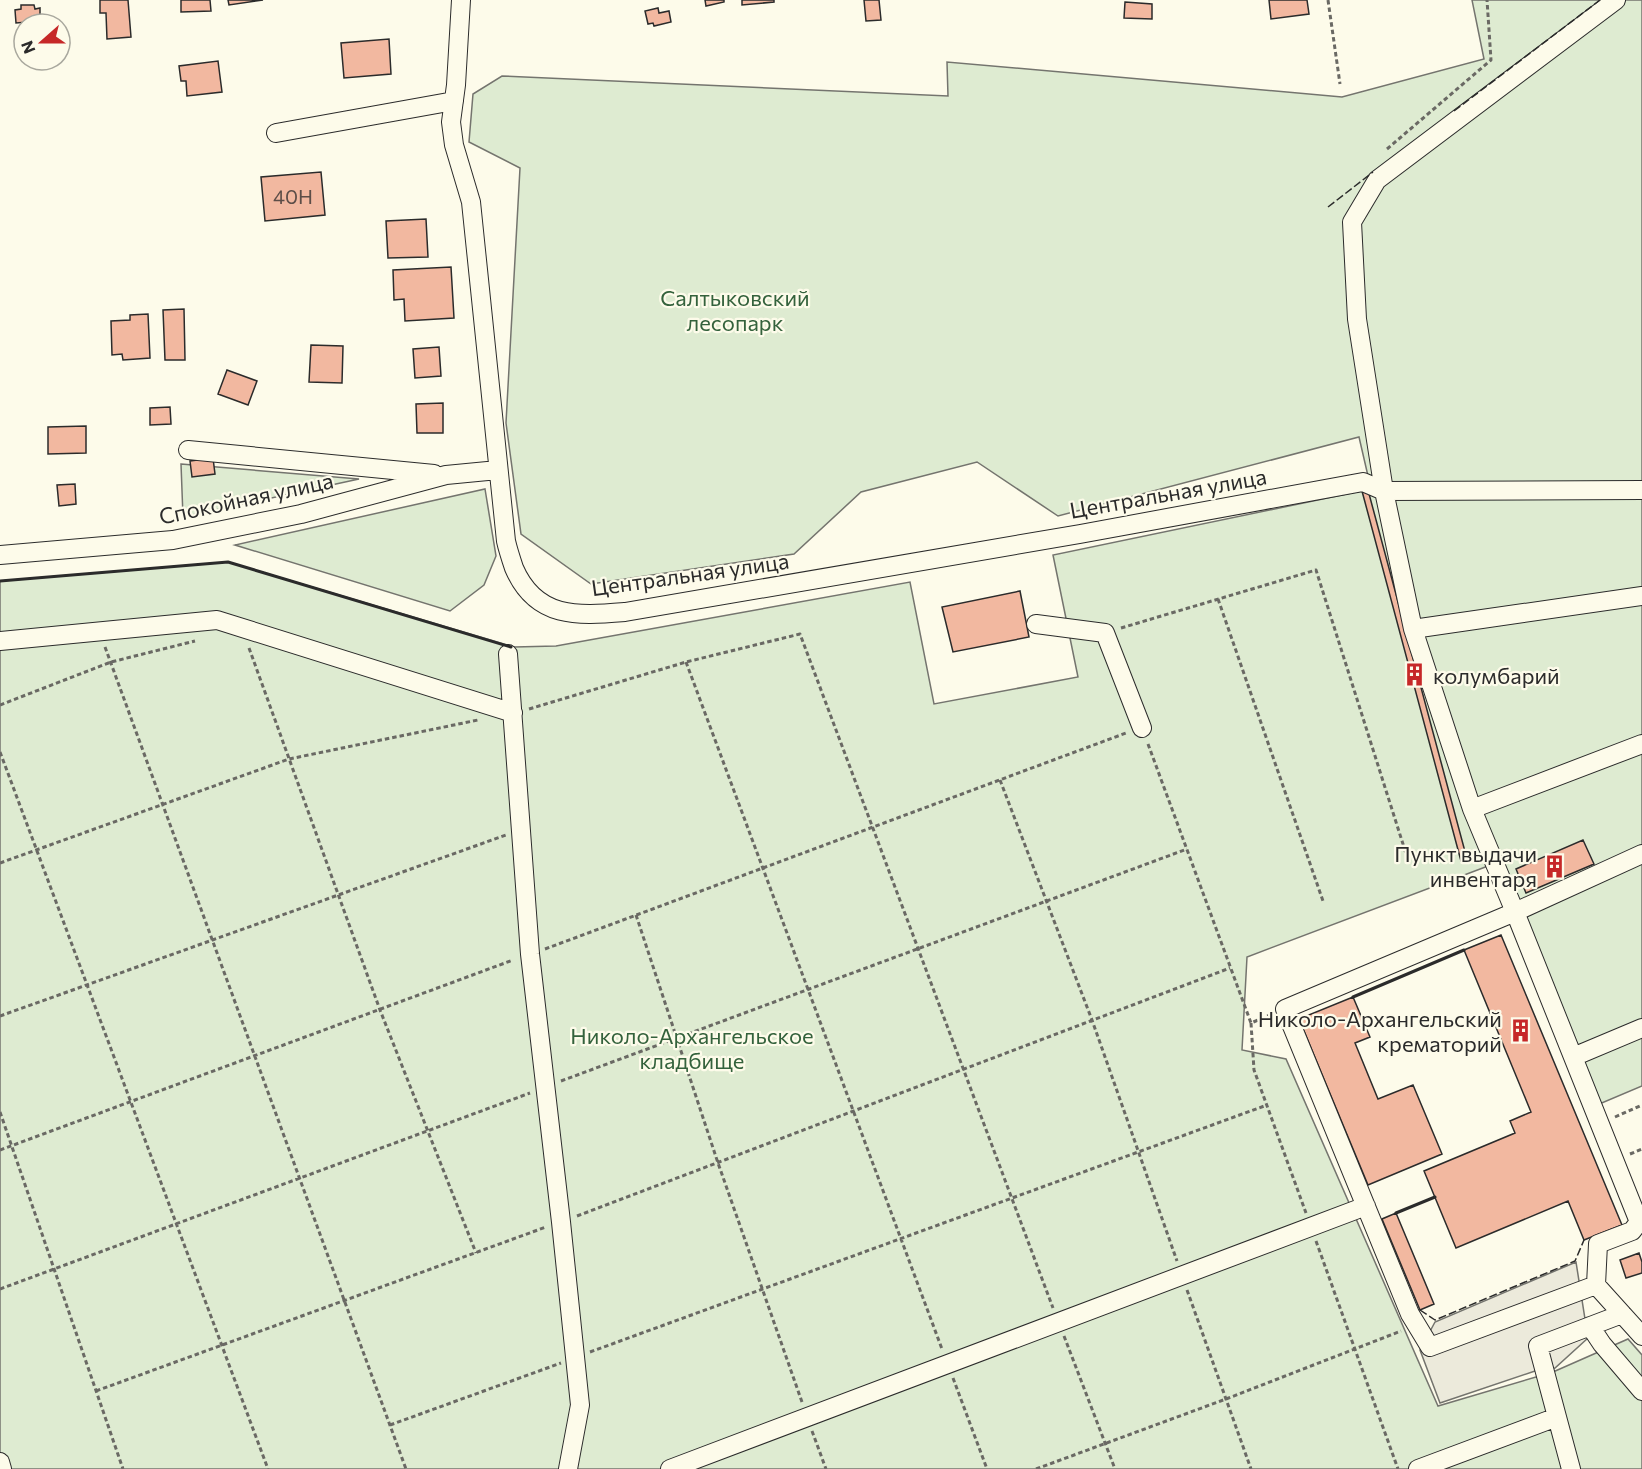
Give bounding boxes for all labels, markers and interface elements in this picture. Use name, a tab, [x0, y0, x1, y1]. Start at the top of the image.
north arrow	[12, 12, 72, 72]
text: N	[17, 39, 39, 57]
house number: 40Н	[273, 184, 313, 208]
park label: Салтыковский лесопарк	[660, 284, 810, 336]
street label: Центральная улица	[1067, 462, 1269, 524]
street label: Спокойная улица	[156, 466, 336, 530]
street label: Центральная улица	[589, 547, 791, 601]
building icon: колумбарий	[1402, 662, 1428, 688]
place label: колумбарий	[1433, 662, 1560, 689]
place label: Пункт выдачи инвентаря	[1394, 840, 1537, 892]
building icon: Пункт выдачи инвентаря	[1542, 853, 1568, 879]
place label: Николо-Архангельский крематорий	[1258, 1005, 1502, 1057]
building icon: Николо-Архангельский крематорий	[1507, 1018, 1533, 1044]
park label: Николо-Архангельское кладбище	[570, 1022, 814, 1074]

